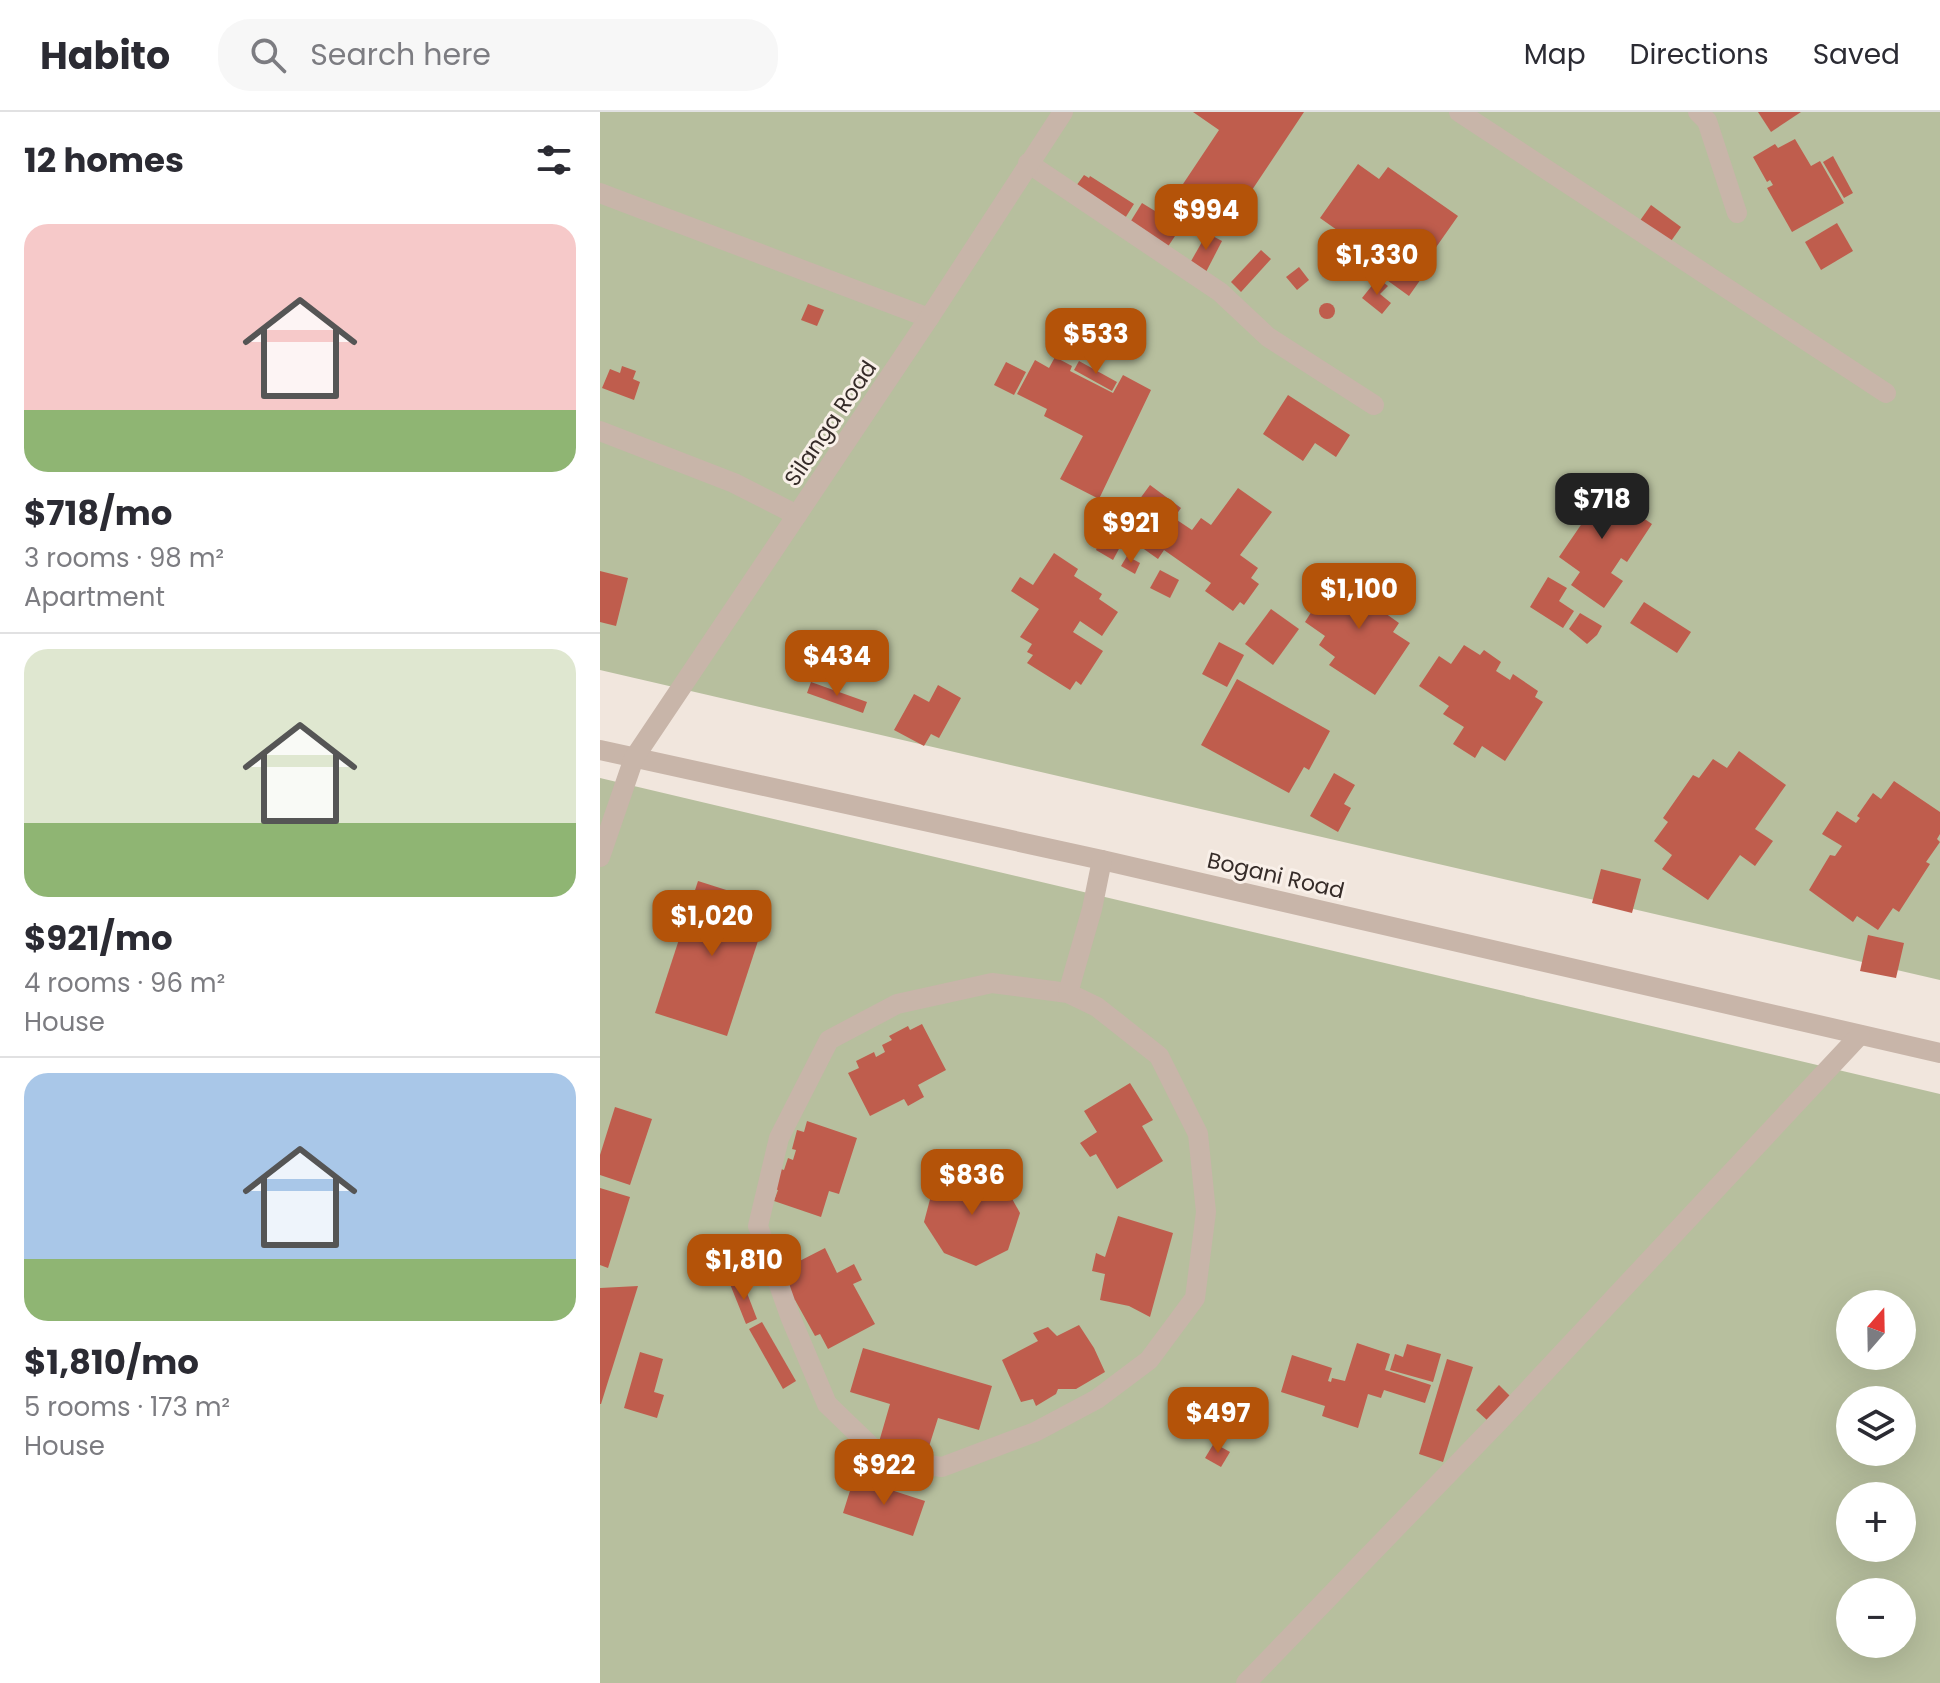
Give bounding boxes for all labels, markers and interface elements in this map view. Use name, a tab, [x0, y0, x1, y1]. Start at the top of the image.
search box	[218, 19, 778, 91]
text: Habito	[40, 29, 170, 82]
icon: search	[246, 33, 290, 77]
text: Search here	[310, 33, 491, 76]
text: Map	[1524, 35, 1586, 74]
text: Directions	[1630, 35, 1769, 74]
text: Saved	[1813, 35, 1900, 74]
text: 12 homes	[24, 136, 184, 184]
icon: filters	[532, 138, 576, 182]
pin: $994	[1159, 184, 1253, 252]
text: $994	[1173, 192, 1239, 228]
pin: $1,330	[1312, 229, 1442, 297]
text: $1,330	[1336, 237, 1418, 273]
icon: home	[228, 276, 372, 420]
pin: $533	[1049, 308, 1143, 376]
text: $533	[1063, 316, 1129, 352]
street label: Silanga Road	[777, 354, 884, 492]
pin: $718	[1555, 473, 1649, 541]
text: $718	[1573, 481, 1631, 517]
text: $718/mo	[24, 489, 172, 537]
pin: $921	[1084, 497, 1178, 565]
text: $921	[1102, 505, 1160, 541]
text: 3 rooms · 98 m²	[24, 540, 224, 576]
pin: $1,100	[1294, 563, 1424, 631]
text: $1,100	[1320, 571, 1398, 607]
text: Apartment	[24, 579, 165, 615]
pin: $434	[790, 630, 884, 698]
text: $434	[803, 638, 871, 674]
icon: home	[228, 701, 372, 845]
street label: Bogani Road	[1204, 845, 1348, 906]
pin: $1,020	[647, 890, 777, 958]
text: $1,020	[670, 898, 754, 934]
text: $921/mo	[24, 914, 173, 962]
text: 4 rooms · 96 m²	[24, 965, 225, 1001]
text: House	[24, 1004, 105, 1040]
icon: home	[228, 1125, 372, 1269]
pin: $836	[925, 1149, 1019, 1217]
text: $836	[939, 1157, 1005, 1193]
pin: $1,810	[679, 1234, 809, 1302]
text: $1,810	[705, 1242, 783, 1278]
north arrow	[1836, 1290, 1916, 1370]
map controls	[1836, 1290, 1916, 1658]
text: $1,810/mo	[24, 1338, 199, 1386]
button: layers	[1836, 1386, 1916, 1466]
pin: $497	[1171, 1387, 1265, 1455]
text: 5 rooms · 173 m²	[24, 1389, 230, 1425]
text: $497	[1186, 1395, 1250, 1431]
text: House	[24, 1428, 105, 1464]
pin: $922	[837, 1439, 931, 1507]
text: $922	[853, 1447, 915, 1483]
button: +	[1836, 1482, 1916, 1562]
button: −	[1836, 1578, 1916, 1658]

